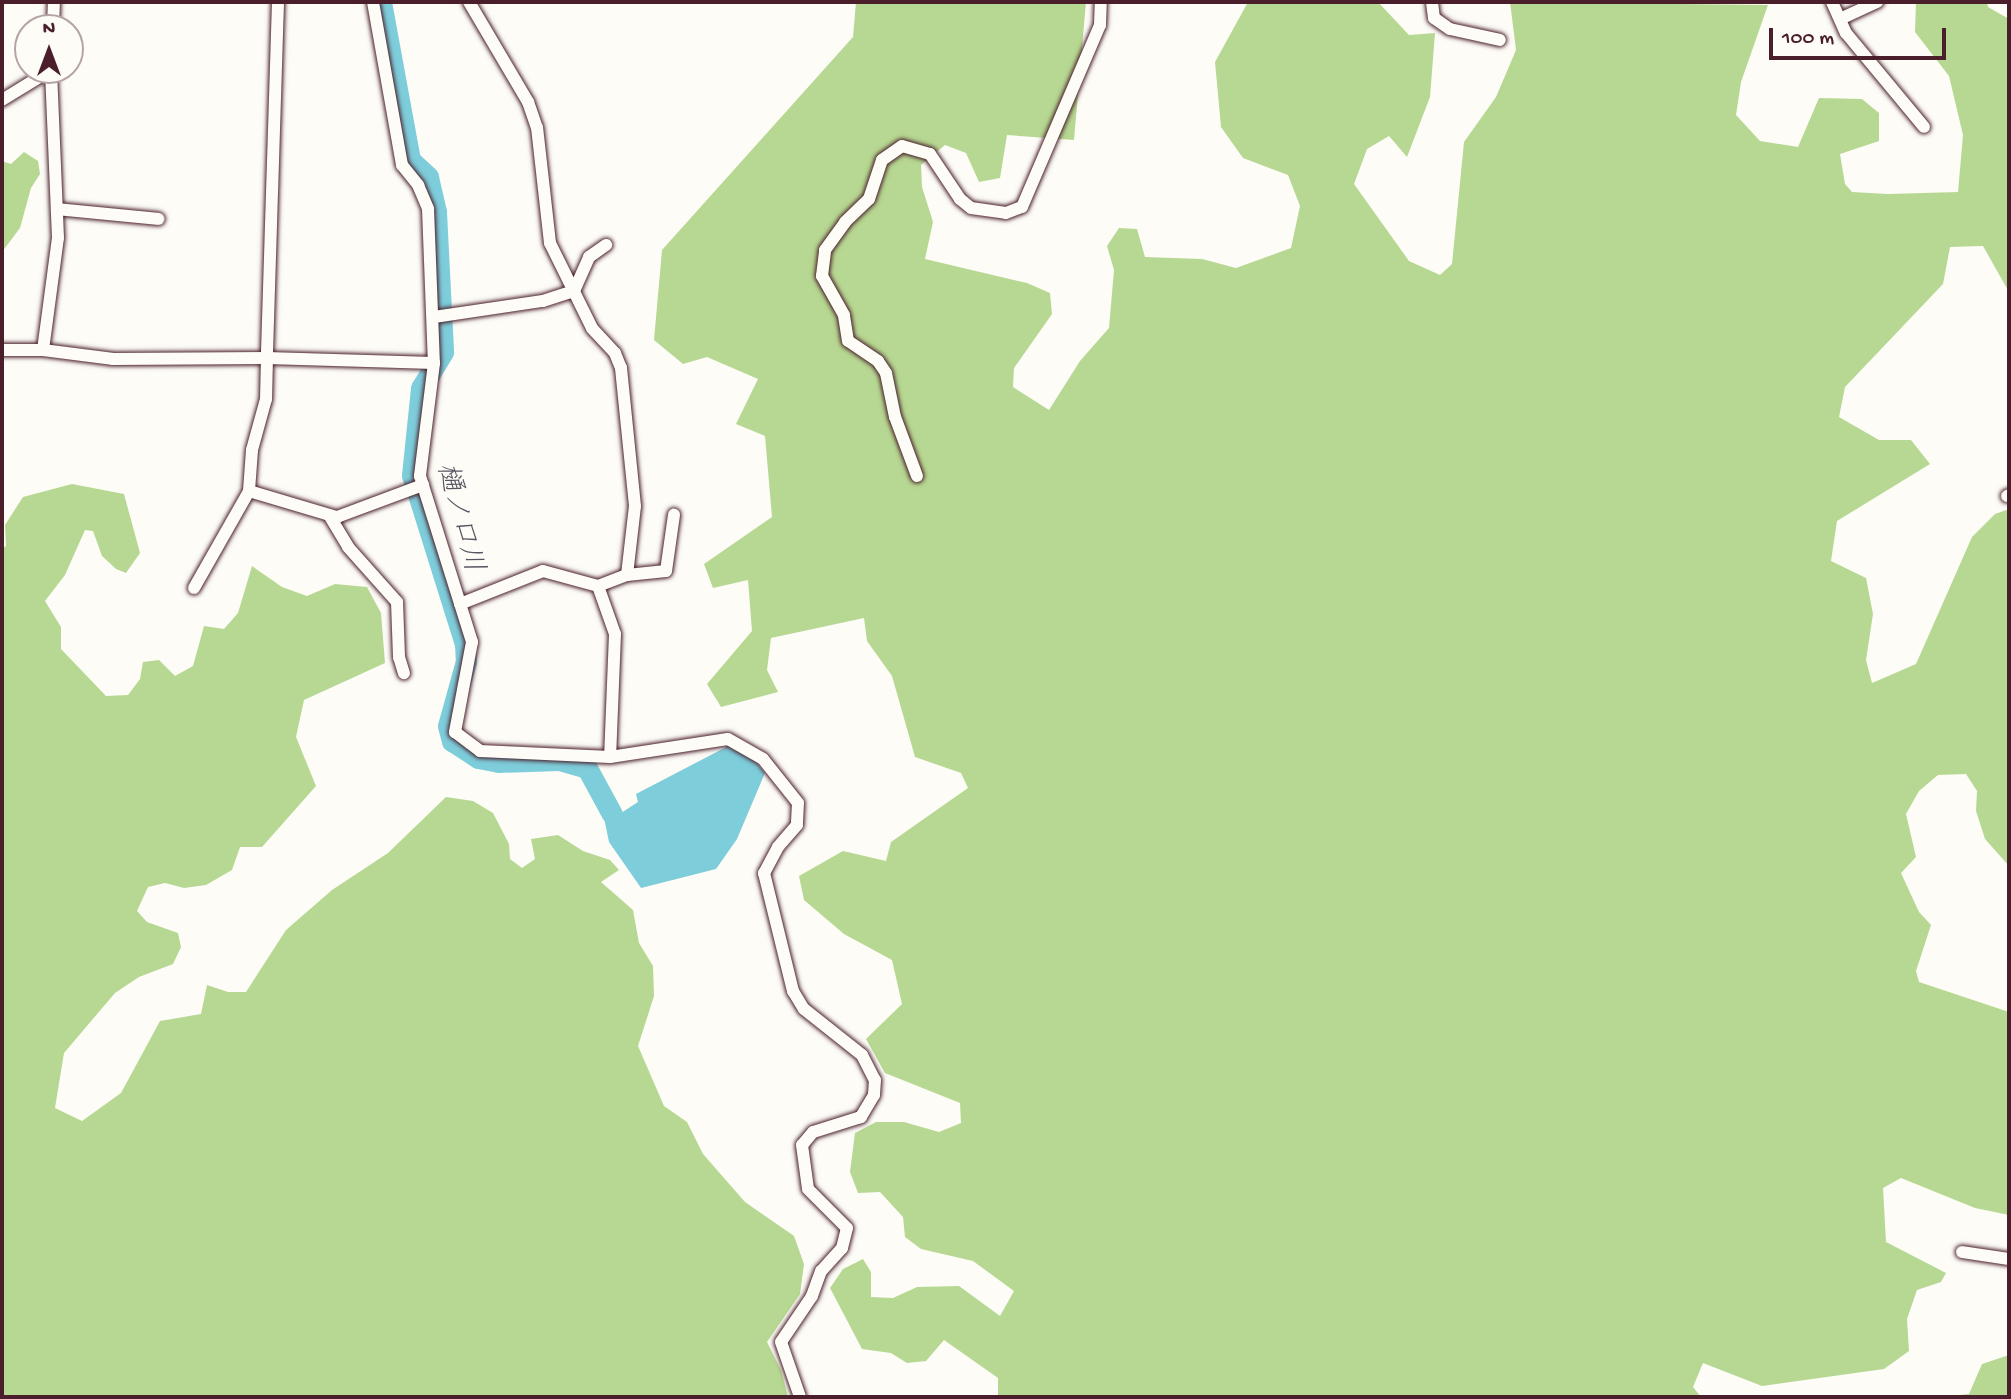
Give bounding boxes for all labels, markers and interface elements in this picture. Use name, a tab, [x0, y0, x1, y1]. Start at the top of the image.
north arrow	[14, 14, 84, 84]
scale bar	[1773, 14, 1950, 58]
text: N	[43, 18, 55, 41]
text: 100 m	[1782, 27, 1834, 52]
water label: 樋ノ口川	[427, 460, 489, 576]

